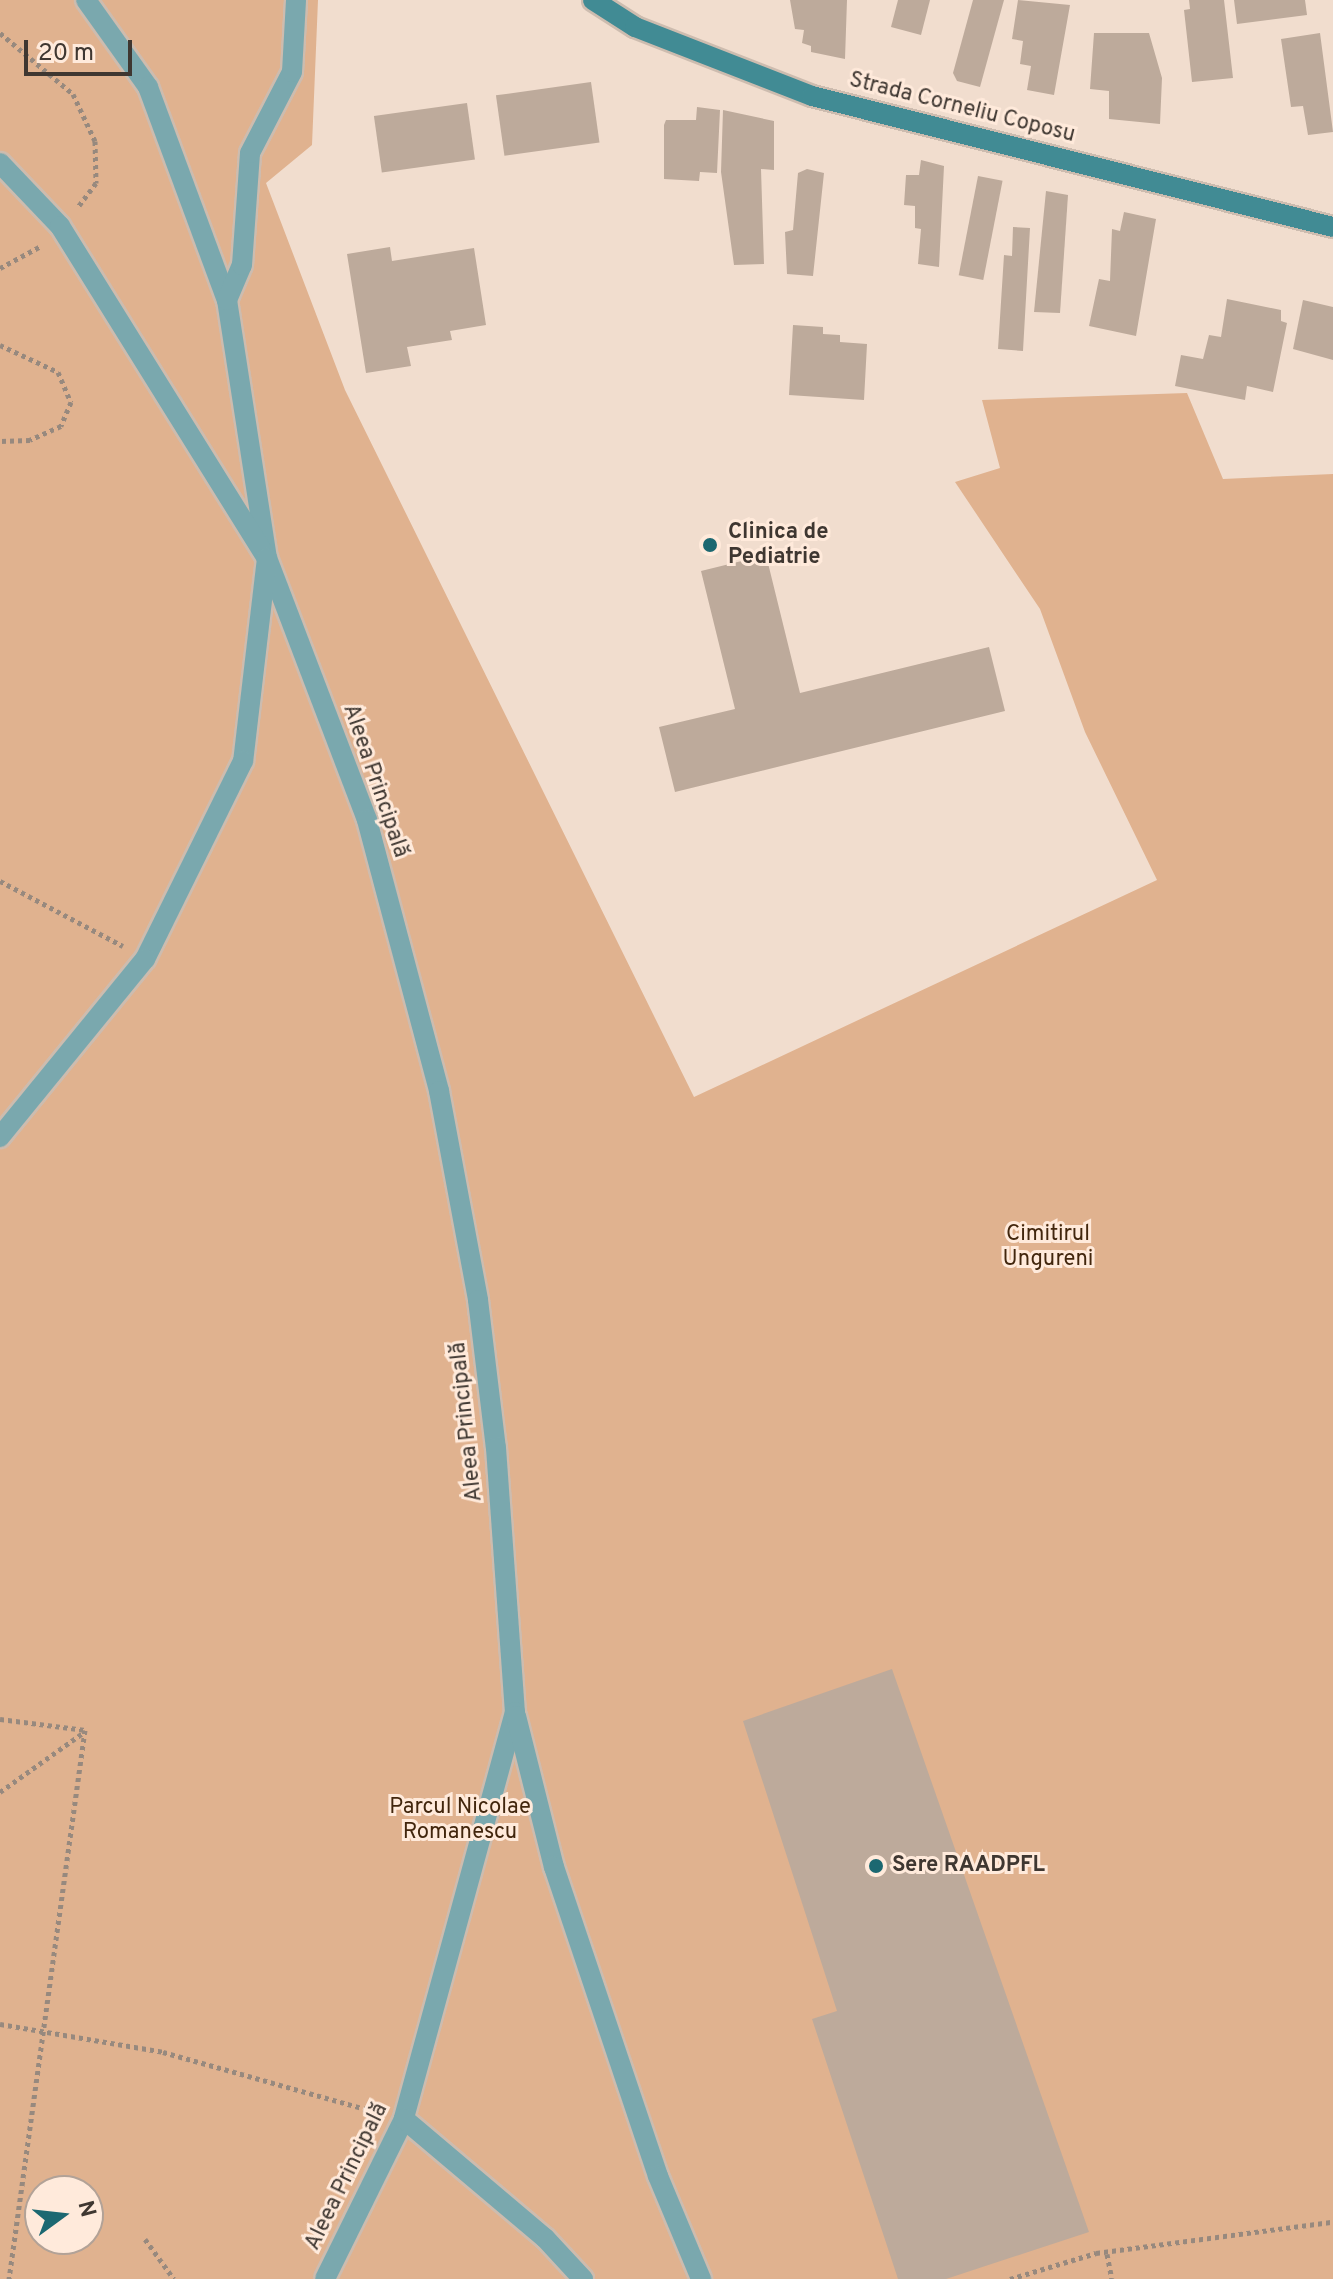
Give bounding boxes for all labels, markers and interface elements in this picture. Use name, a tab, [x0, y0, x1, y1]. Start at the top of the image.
scale bar	[28, 24, 136, 74]
text: 20 m	[38, 39, 94, 69]
street label: Strada Corneliu Coposu	[846, 67, 1078, 149]
place label: Clinica de Pediatrie	[728, 519, 828, 570]
marker: Clinica de Pediatrie	[699, 534, 721, 556]
street label: Aleea Principală	[336, 701, 414, 861]
park label: Cimitirul Ungureni	[1003, 1221, 1093, 1272]
street label: Aleea Principală	[445, 1341, 489, 1503]
park label: Parcul Nicolae Romanescu	[389, 1794, 531, 1846]
place label: Sere RAADPFL	[892, 1853, 1045, 1879]
marker: Sere RAADPFL	[867, 1857, 885, 1875]
street label: Aleea Principală	[300, 2099, 394, 2255]
north arrow	[24, 2175, 104, 2255]
text: N	[71, 2198, 101, 2220]

